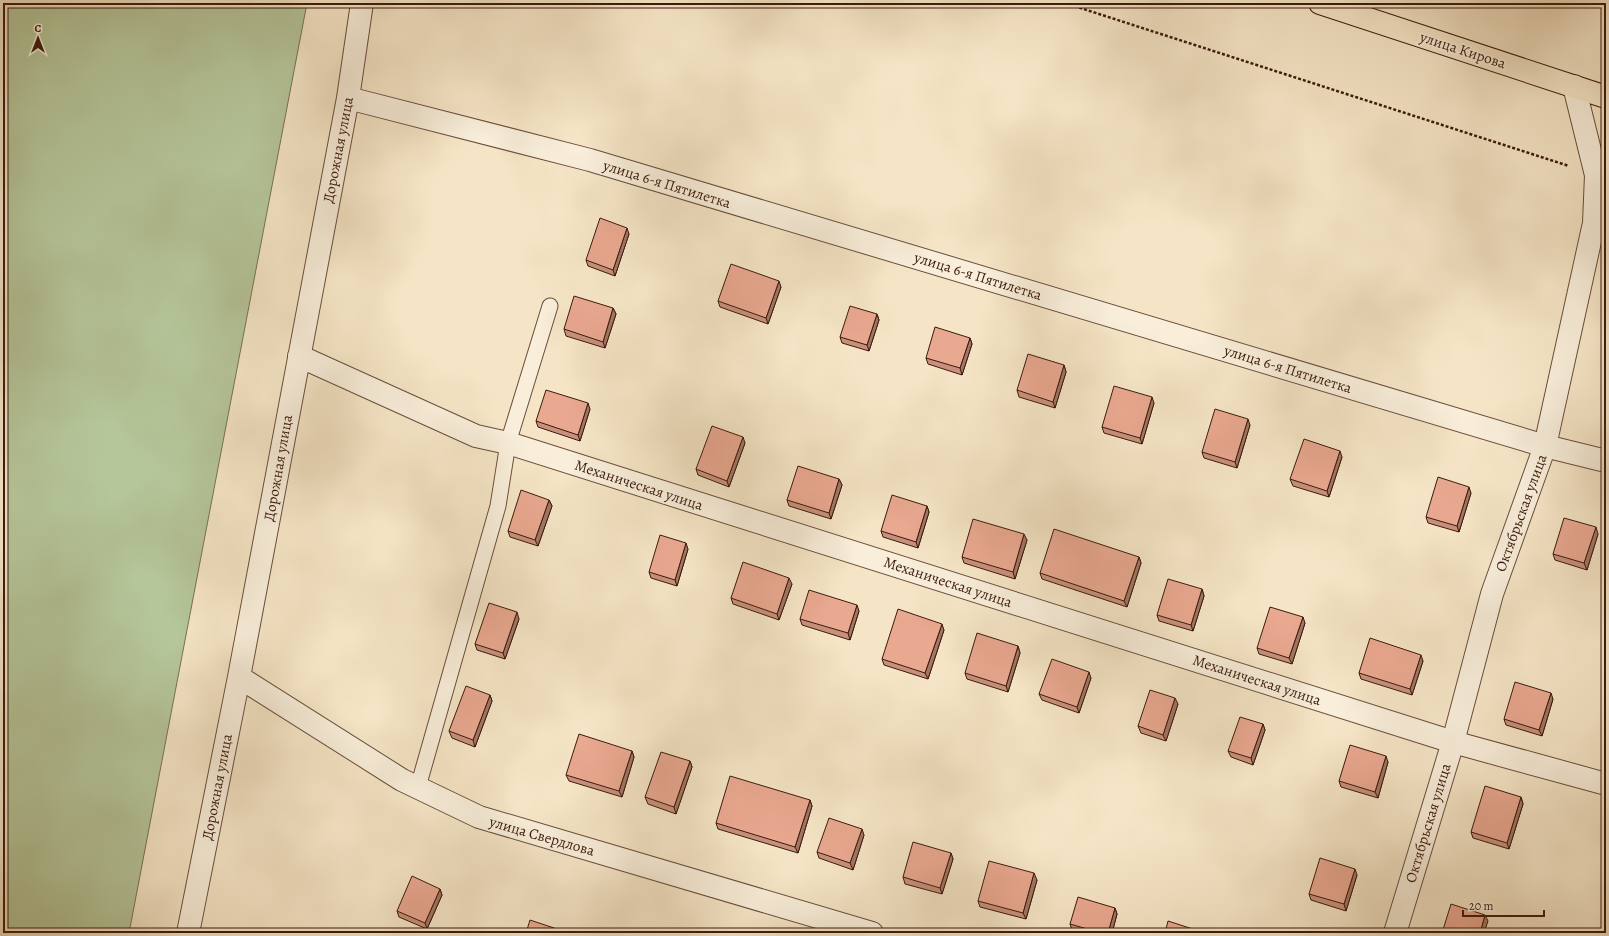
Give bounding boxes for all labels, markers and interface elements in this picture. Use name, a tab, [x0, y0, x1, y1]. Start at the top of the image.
north arrow	[18, 18, 58, 58]
text: С	[35, 21, 42, 36]
street label: улица Кирова	[1417, 26, 1509, 73]
street label: Дорожная улица	[318, 95, 358, 205]
street label: улица 6-я Пятилетка	[600, 155, 733, 213]
street label: улица 6-я Пятилетка	[911, 247, 1044, 305]
street label: улица 6-я Пятилетка	[1221, 340, 1354, 398]
street label: Дорожная улица	[259, 413, 297, 523]
street label: Октябрьская улица	[1490, 451, 1552, 575]
street label: Механическая улица	[572, 455, 706, 515]
street label: Механическая улица	[881, 552, 1015, 612]
street label: Механическая улица	[1190, 650, 1324, 710]
street label: Дорожная улица	[197, 732, 237, 842]
street label: Октябрьская улица	[1400, 761, 1456, 885]
street label: улица Свердлова	[486, 811, 597, 861]
scale bar	[1463, 892, 1544, 918]
text: 20 m	[1469, 898, 1493, 914]

